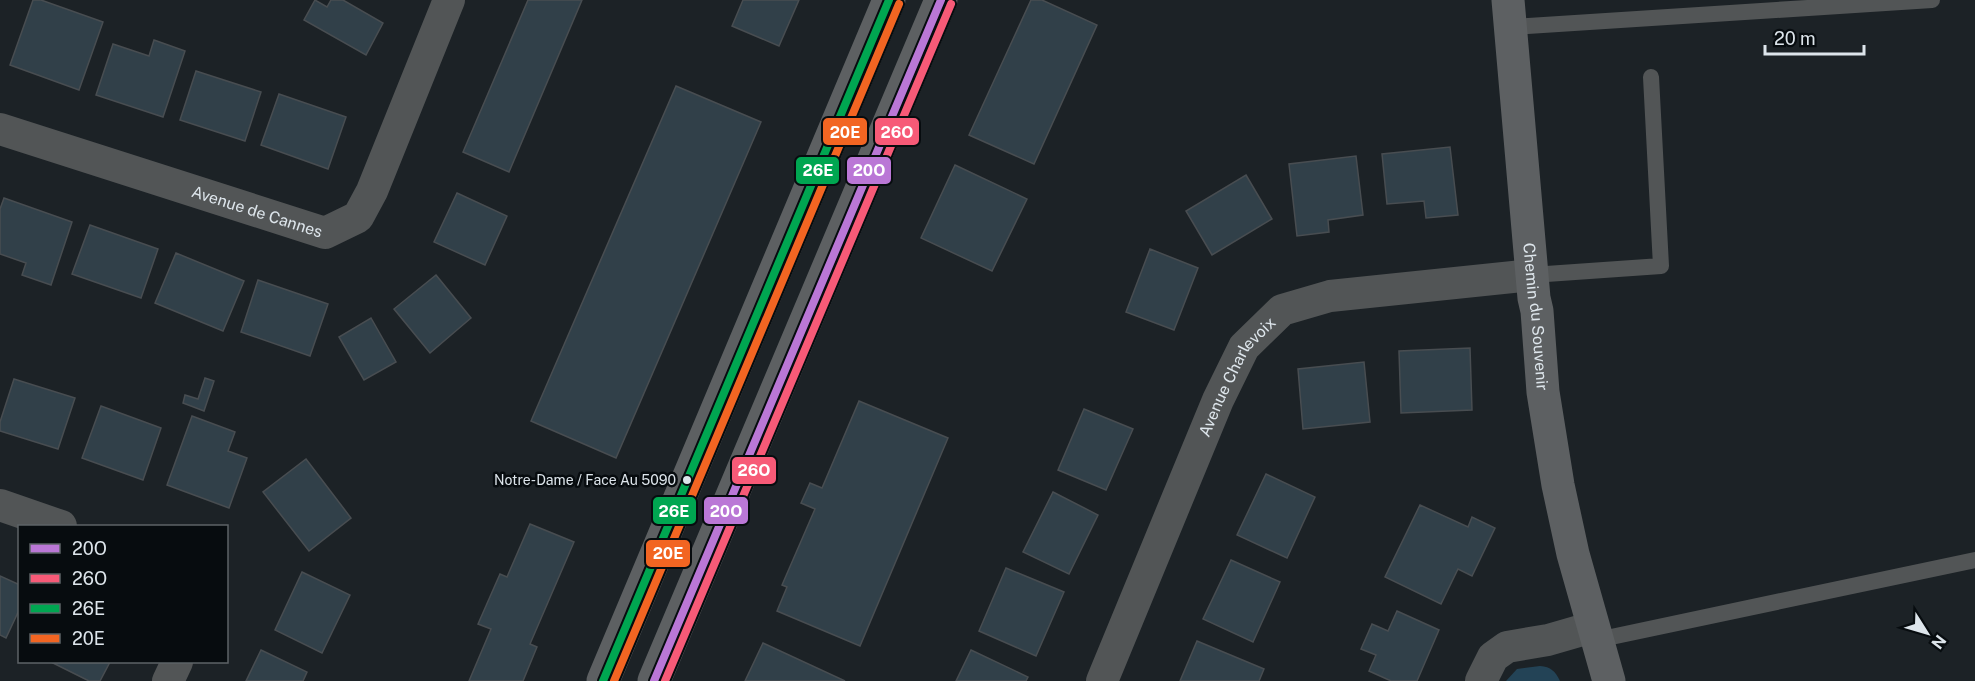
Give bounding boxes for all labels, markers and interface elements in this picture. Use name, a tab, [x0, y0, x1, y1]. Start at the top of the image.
scale bar	[1765, 18, 1864, 56]
text: 20 m	[1774, 28, 1816, 49]
line badge: 20E	[822, 117, 868, 146]
line badge: 26O	[874, 117, 920, 146]
text: 20E	[830, 123, 860, 142]
text: 26O	[881, 123, 913, 142]
line badge: 26E	[795, 156, 840, 185]
line badge: 20O	[846, 156, 892, 185]
text: 26E	[803, 161, 833, 180]
text: 20O	[853, 161, 885, 180]
street label: Avenue de Cannes	[189, 181, 325, 241]
street label: Chemin du Souvenir	[1520, 242, 1552, 391]
street label: Avenue Charlevoix	[1194, 312, 1279, 439]
line badge: 26O	[731, 456, 777, 485]
text: 26O	[738, 461, 770, 480]
place label: Notre-Dame / Face Au 5090	[494, 472, 676, 488]
marker: Notre-Dame / Face Au 5090	[681, 474, 693, 486]
line badge: 26E	[652, 496, 697, 525]
line badge: 20O	[703, 496, 749, 525]
text: 26E	[659, 502, 689, 521]
text: 20O	[710, 502, 742, 521]
legend	[18, 525, 228, 663]
text: 20O	[72, 538, 107, 559]
line badge: 20E	[645, 539, 691, 568]
text: 20E	[653, 544, 683, 563]
text: 26O	[72, 568, 107, 589]
text: 26E	[72, 598, 105, 619]
north arrow	[1897, 603, 1957, 663]
text: 20E	[72, 628, 105, 649]
text: N	[1927, 631, 1950, 652]

